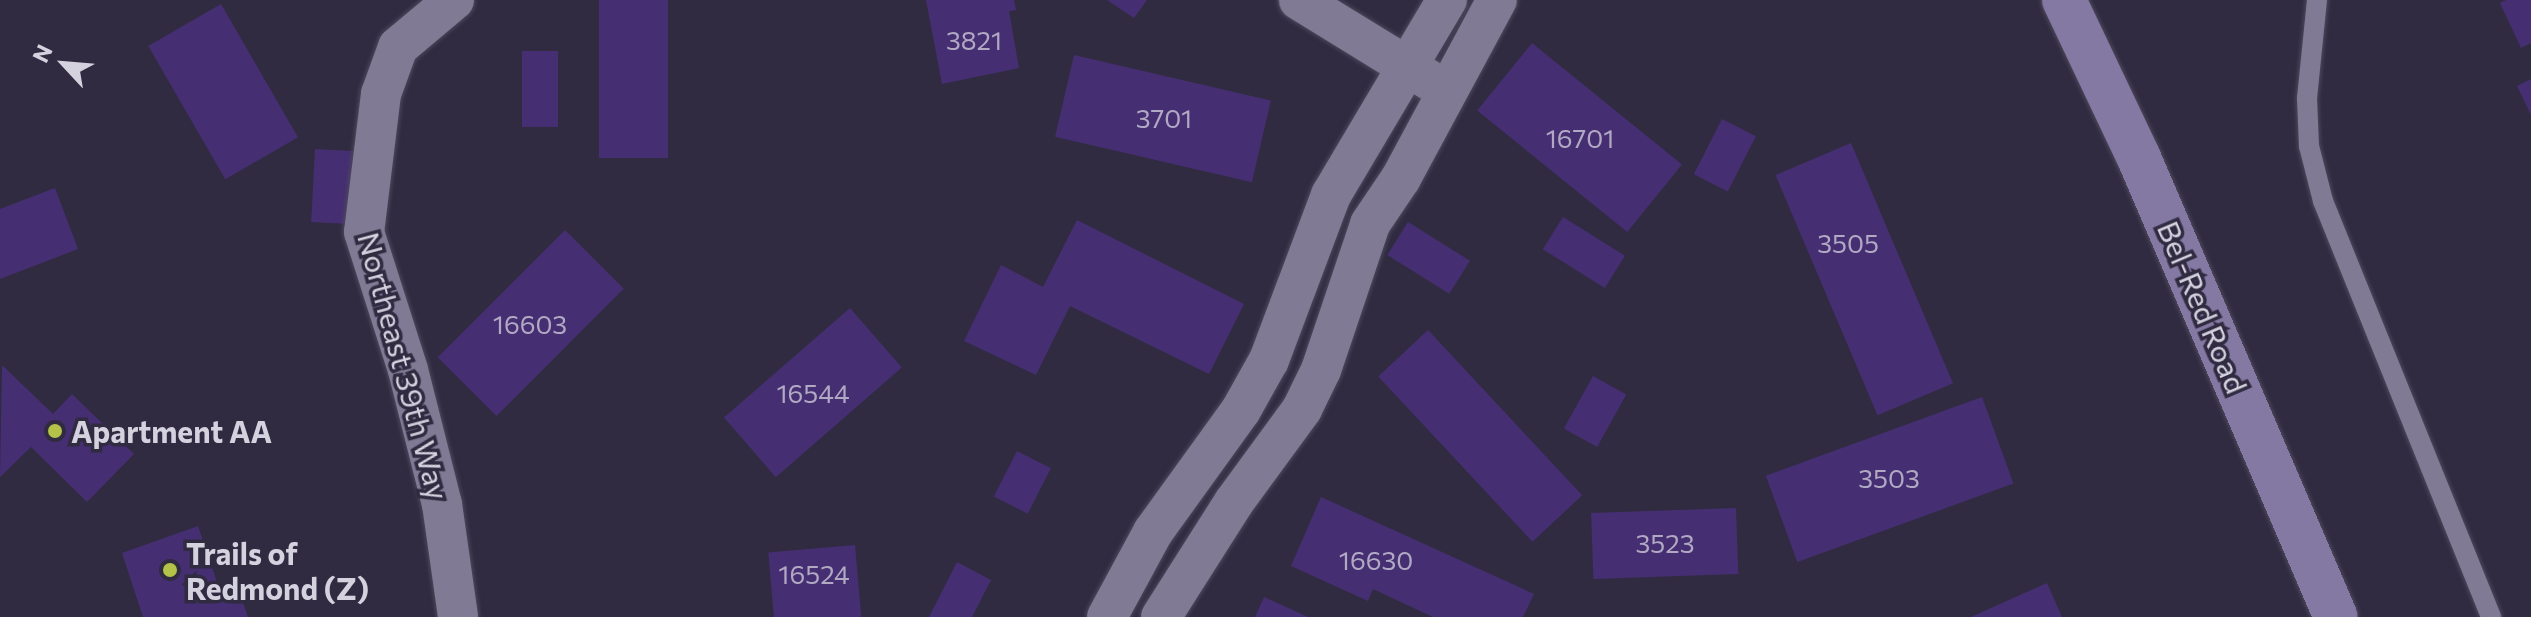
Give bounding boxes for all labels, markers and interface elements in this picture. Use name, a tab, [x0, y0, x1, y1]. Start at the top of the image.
north arrow	[24, 24, 104, 104]
house number: 3821	[946, 24, 1002, 56]
text: N	[26, 40, 58, 67]
house number: 3701	[1136, 102, 1192, 134]
house number: 16701	[1546, 122, 1614, 154]
street label: Bel-Red Road	[2151, 215, 2255, 399]
house number: 3505	[1817, 227, 1879, 259]
street label: Northeast 39th Way	[351, 228, 457, 504]
house number: 16603	[493, 308, 567, 340]
house number: 16544	[776, 377, 850, 409]
place label: Apartment AA	[71, 413, 272, 449]
marker: Apartment AA	[46, 422, 64, 440]
house number: 3503	[1858, 462, 1920, 494]
house number: 3523	[1635, 527, 1695, 559]
place label: Trails of Redmond (Z)	[186, 535, 369, 606]
house number: 16630	[1339, 544, 1413, 576]
house number: 16524	[778, 558, 850, 590]
marker: Trails of Redmond (Z)	[161, 561, 179, 579]

